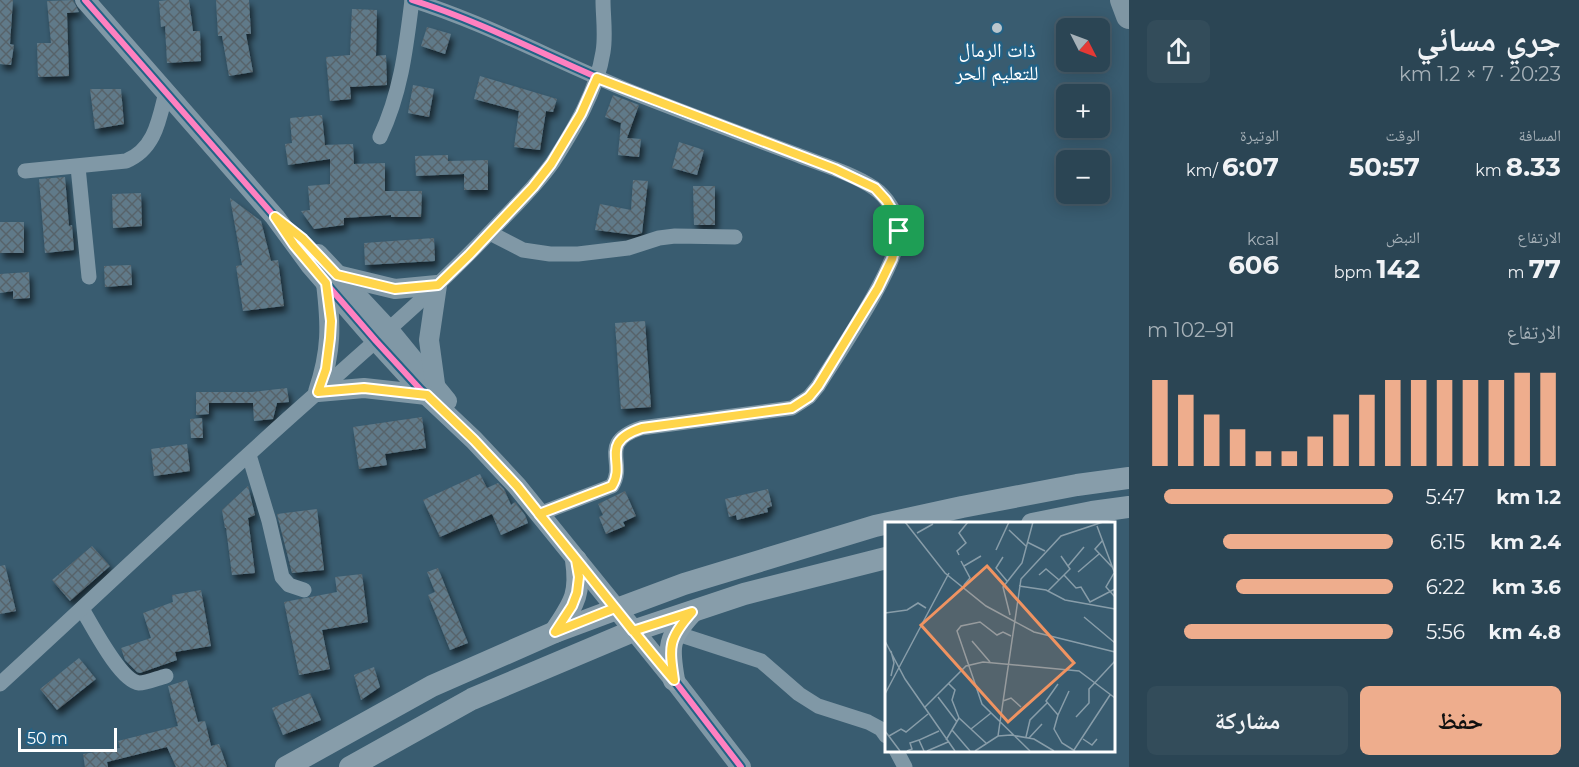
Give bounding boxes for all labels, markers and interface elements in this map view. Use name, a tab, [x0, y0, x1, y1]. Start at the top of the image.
north arrow	[1056, 18, 1110, 72]
map controls	[1056, 18, 1110, 204]
text: جري مسائي	[1416, 19, 1561, 59]
button: share	[1147, 20, 1210, 83]
marker: ذات الرمال للتعليم الحر	[990, 21, 1004, 35]
place label: ذات الرمال للتعليم الحر	[955, 38, 1038, 87]
text: 20:23 · 7 × 1.2 km	[1399, 62, 1561, 86]
button: +	[1056, 84, 1110, 138]
text: الوتيرة	[1240, 126, 1279, 145]
text: الوقت	[1386, 126, 1420, 145]
text: المسافة	[1519, 126, 1561, 145]
button: −	[1056, 150, 1110, 204]
text: 6:07	[1222, 151, 1279, 183]
text: 50:57	[1349, 151, 1420, 183]
text: 8.33	[1506, 151, 1561, 183]
text: /km	[1186, 161, 1222, 180]
text: km	[1475, 161, 1506, 180]
pin	[873, 205, 924, 256]
icon: arrive	[882, 214, 915, 247]
text: النبض	[1386, 228, 1420, 247]
text: الارتفاع	[1517, 228, 1561, 247]
text: kcal	[1247, 230, 1279, 249]
text: 606	[1228, 249, 1279, 281]
text: 142	[1377, 253, 1420, 285]
text: 77	[1529, 253, 1561, 285]
text: bpm	[1334, 263, 1377, 282]
text: m	[1508, 263, 1529, 282]
text: 91–102 m	[1147, 318, 1235, 342]
text: الارتفاع	[1506, 320, 1561, 344]
text: 5:47	[1425, 485, 1465, 509]
text: 1.2 km	[1496, 485, 1561, 509]
inset map	[885, 522, 1114, 752]
text: 6:15	[1430, 530, 1465, 554]
text: 2.4 km	[1490, 530, 1561, 554]
text: 6:22	[1426, 575, 1465, 599]
text: 3.6 km	[1492, 575, 1561, 599]
text: 5:56	[1426, 620, 1465, 644]
text: 4.8 km	[1488, 620, 1561, 644]
button: مشاركة	[1147, 686, 1348, 755]
button: حفظ	[1360, 686, 1561, 755]
scale bar	[18, 725, 117, 752]
text: 50 m	[27, 729, 68, 748]

